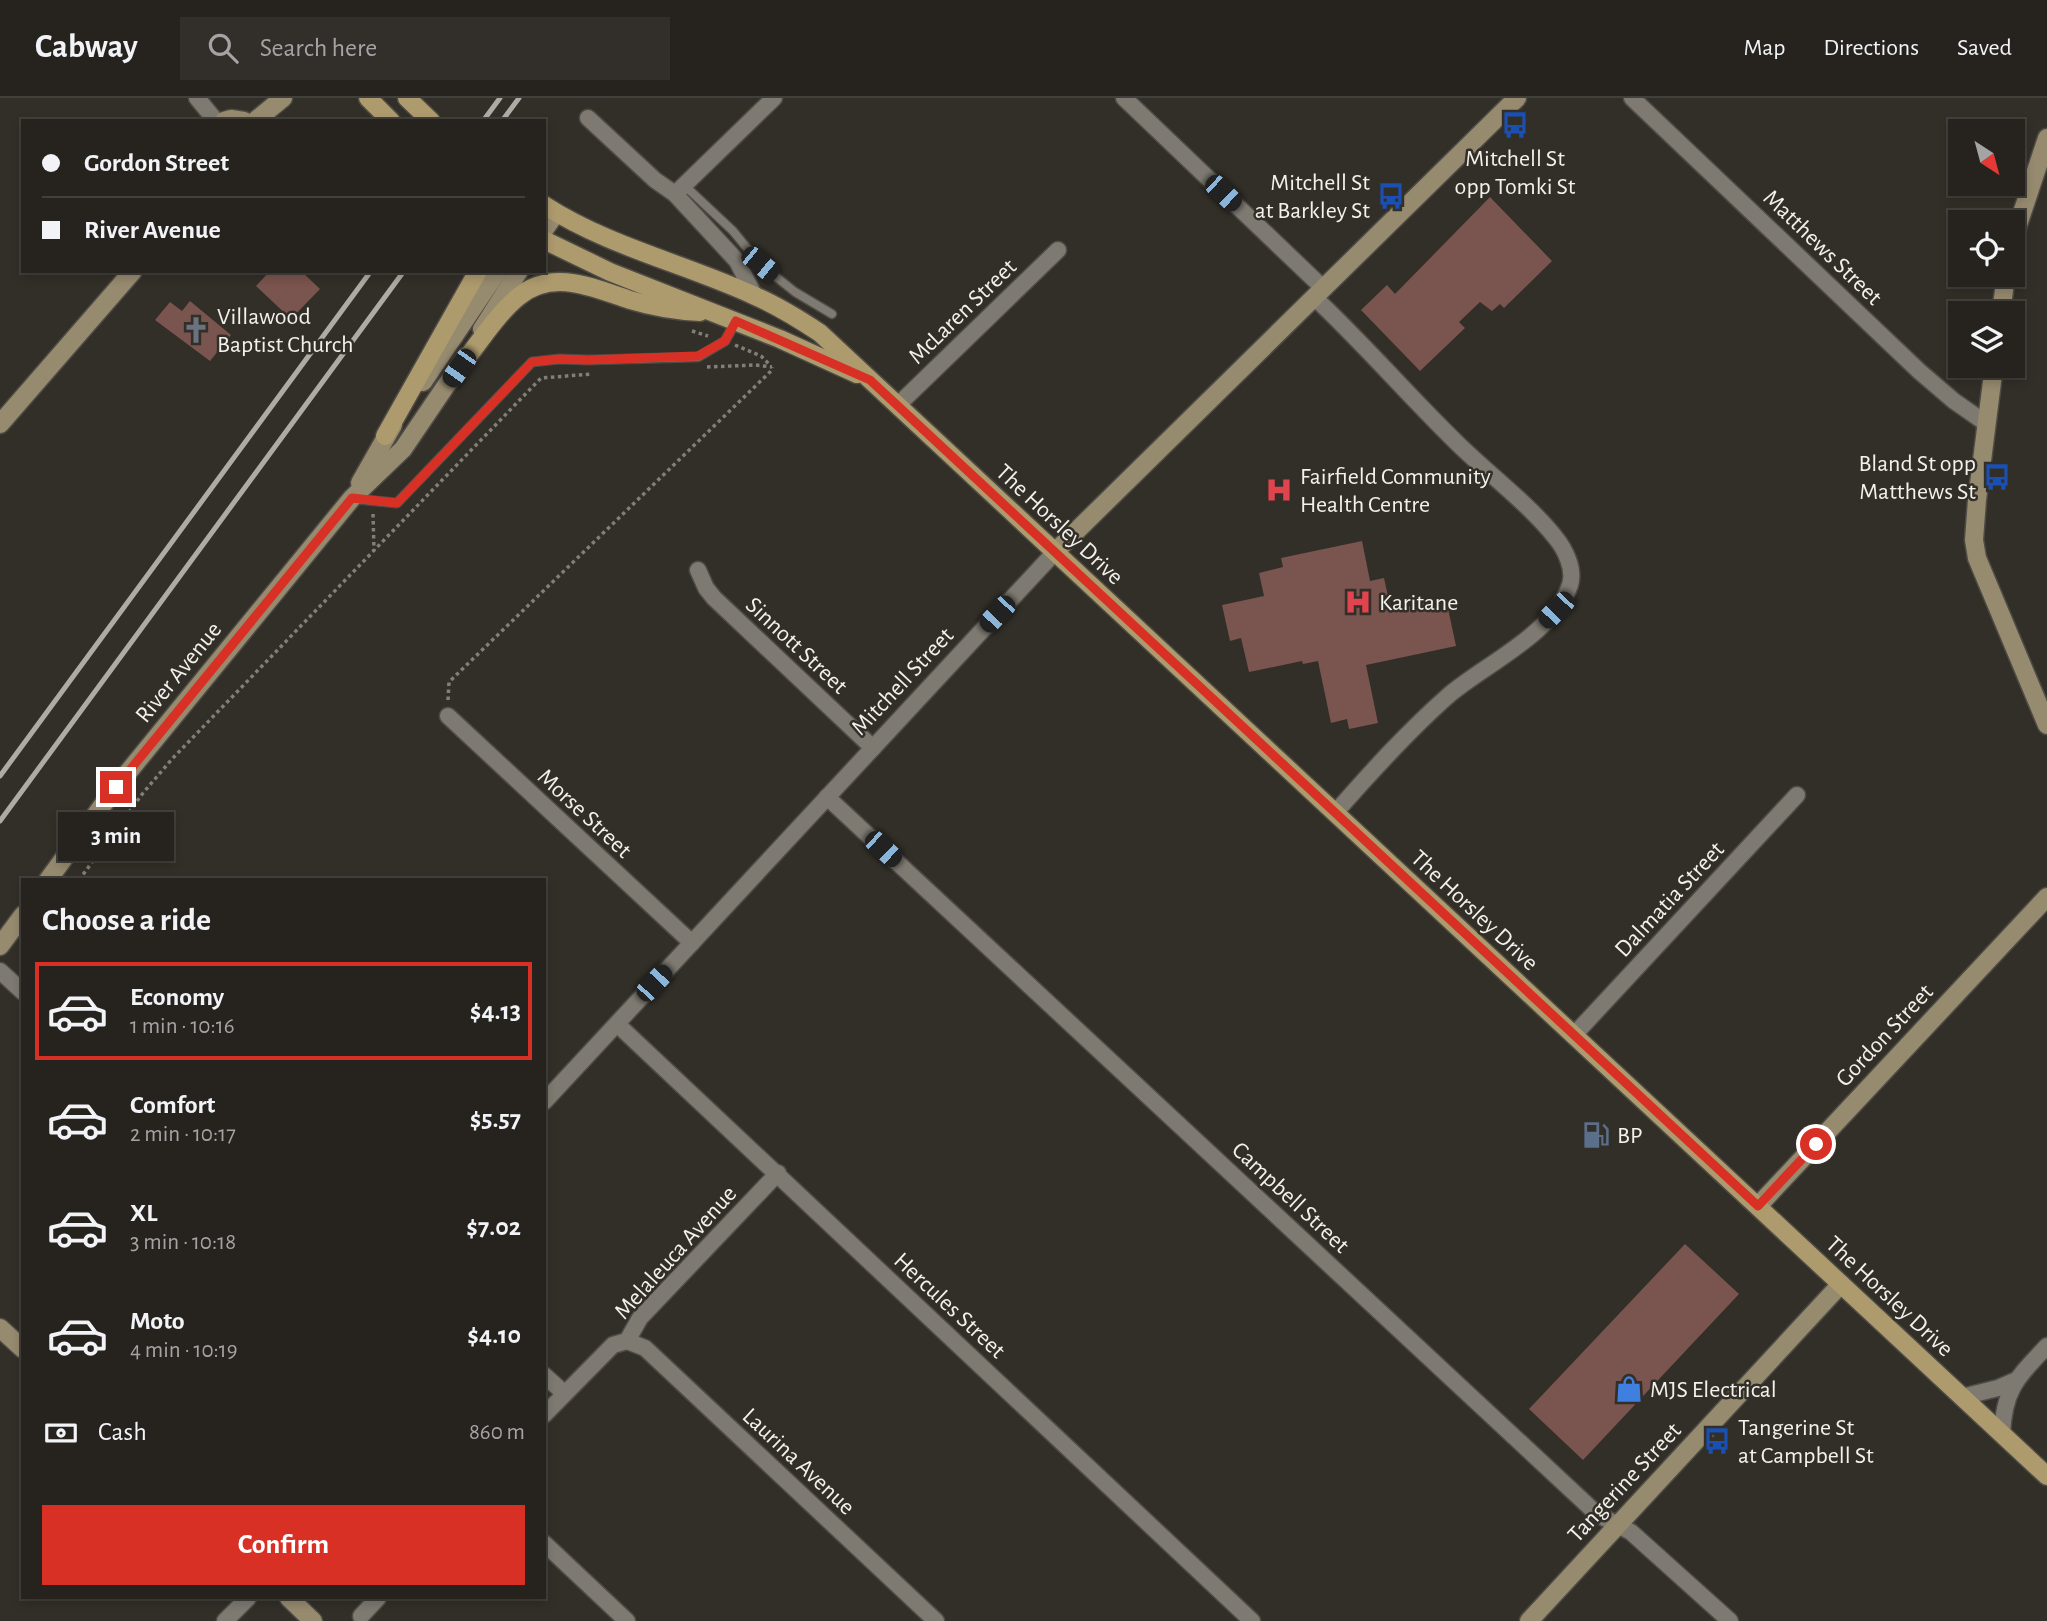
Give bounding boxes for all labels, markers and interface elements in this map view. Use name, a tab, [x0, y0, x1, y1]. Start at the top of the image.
search box	[180, 17, 670, 80]
icon: search	[204, 29, 242, 67]
text: Cabway	[35, 31, 138, 64]
text: Search here	[260, 35, 377, 61]
text: Map	[1743, 36, 1785, 60]
text: Directions	[1823, 36, 1919, 60]
text: Saved	[1957, 36, 2012, 60]
bus stop icon: Mitchell St opp Tomki St	[1500, 110, 1530, 140]
north arrow	[1948, 119, 2025, 196]
map controls	[1948, 119, 2025, 378]
place label: Mitchell St opp Tomki St	[1455, 147, 1576, 199]
text: Gordon Street	[84, 150, 229, 176]
car	[1201, 171, 1246, 215]
place label: Mitchell St at Barkley St	[1255, 171, 1370, 223]
bus stop icon: Mitchell St at Barkley St	[1376, 181, 1406, 211]
street label: Matthews Street	[1759, 186, 1886, 310]
button: locate	[1948, 210, 2025, 287]
text: River Avenue	[84, 217, 221, 243]
car	[738, 243, 783, 285]
street label: McLaren Street	[904, 254, 1021, 369]
button: layers	[1948, 301, 2025, 378]
place label: Villawood Baptist Church	[217, 305, 354, 357]
church icon: Villawood Baptist Church	[181, 315, 211, 345]
car	[439, 345, 480, 391]
place label: Bland St opp Matthews St	[1858, 452, 1976, 504]
street label: The Horsley Drive	[991, 460, 1128, 590]
bus stop icon: Bland St opp Matthews St	[1982, 462, 2012, 492]
place label: Fairfield Community Health Centre	[1300, 465, 1491, 517]
hospital icon: Fairfield Community Health Centre	[1264, 475, 1294, 505]
hospital icon: Karitane	[1343, 587, 1373, 617]
car	[1534, 588, 1579, 632]
car	[975, 591, 1020, 637]
place label: Karitane	[1379, 591, 1458, 615]
street label: Sinnott Street	[741, 593, 852, 699]
street label: River Avenue	[131, 618, 226, 727]
street label: Mitchell Street	[847, 623, 959, 740]
street label: Morse Street	[533, 765, 636, 863]
route end	[100, 771, 132, 803]
callout: 3 min	[58, 812, 174, 860]
text: 3 min	[91, 825, 141, 848]
car	[861, 827, 906, 871]
street label: Dalmatia Street	[1611, 837, 1729, 962]
street label: The Horsley Drive	[1406, 846, 1543, 976]
text: Choose a ride	[42, 904, 211, 936]
car	[632, 960, 677, 1006]
icon: car	[46, 980, 109, 1043]
street label: Gordon Street	[1832, 980, 1938, 1091]
text: Economy	[130, 984, 224, 1010]
text: $4.13	[470, 998, 521, 1024]
text: 1 min · 10:16	[130, 1015, 234, 1038]
icon: car	[46, 1088, 109, 1151]
text: Comfort	[130, 1092, 215, 1118]
text: $5.57	[470, 1106, 521, 1132]
fuel station icon: BP	[1581, 1120, 1611, 1150]
text: 2 min · 10:17	[130, 1123, 236, 1146]
place label: BP	[1617, 1124, 1642, 1148]
route start	[1800, 1128, 1832, 1160]
street label: Campbell Street	[1227, 1138, 1354, 1258]
street label: Melaleuca Avenue	[610, 1182, 741, 1324]
icon: car	[46, 1196, 109, 1259]
text: XL	[130, 1200, 157, 1226]
text: $7.02	[466, 1214, 521, 1240]
text: 3 min · 10:18	[130, 1231, 236, 1254]
street label: The Horsley Drive	[1821, 1232, 1958, 1362]
street label: Hercules Street	[889, 1248, 1010, 1363]
icon: car	[46, 1304, 109, 1367]
text: Moto	[130, 1308, 185, 1334]
text: $4.10	[467, 1322, 521, 1348]
text: 4 min · 10:19	[130, 1339, 238, 1362]
shop icon: MJS Electrical	[1614, 1374, 1644, 1404]
place label: MJS Electrical	[1650, 1378, 1777, 1402]
street label: Laurina Avenue	[737, 1404, 859, 1520]
icon: cash	[42, 1414, 80, 1452]
place label: Tangerine St at Campbell St	[1738, 1416, 1874, 1468]
street label: Tangerine Street	[1564, 1418, 1686, 1547]
text: Cash	[98, 1419, 147, 1445]
text: 860 m	[469, 1421, 525, 1444]
bus stop icon: Tangerine St at Campbell St	[1702, 1426, 1732, 1456]
button: Confirm	[42, 1505, 525, 1585]

